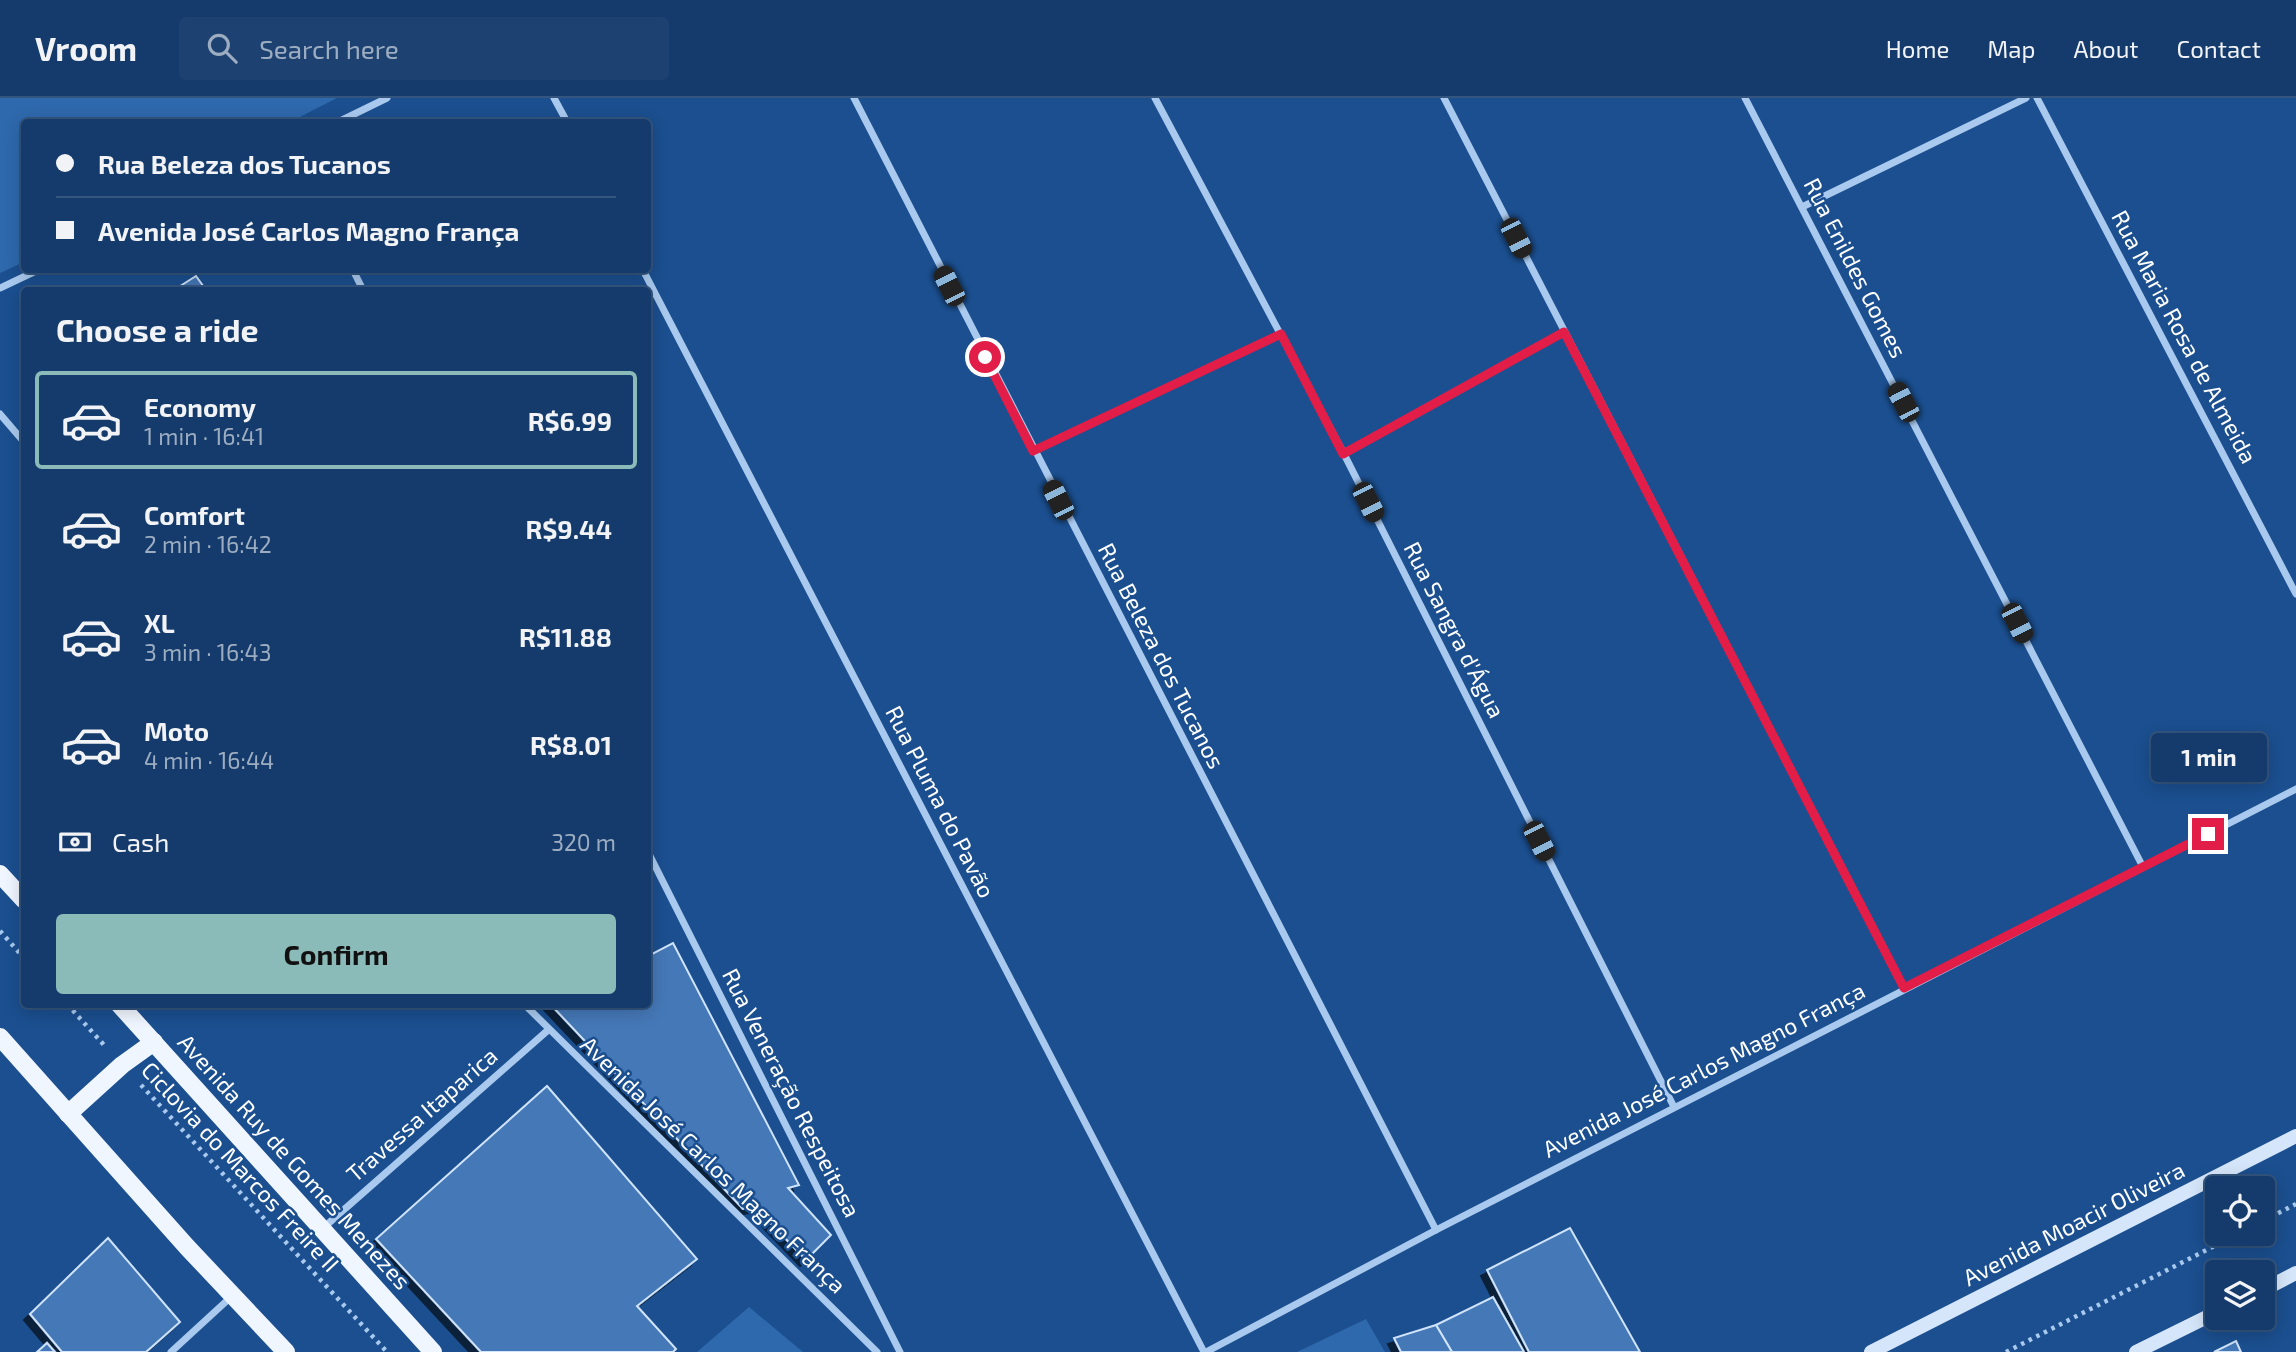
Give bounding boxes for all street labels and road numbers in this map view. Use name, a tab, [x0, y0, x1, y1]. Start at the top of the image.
street label: Rua Enildes Gomes	[1798, 173, 1913, 362]
street label: Rua Maria Rosa de Almeida	[2106, 205, 2264, 468]
street label: Rua Sangra d'Água	[1398, 537, 1511, 722]
street label: Rua Beleza dos Tucanos	[1093, 538, 1231, 773]
street label: Rua Pluma do Pavão	[880, 701, 1001, 902]
street label: Rua Veneração Respeitosa	[716, 964, 867, 1222]
street label: Avenida José Carlos Magno França	[1538, 975, 1870, 1164]
street label: Avenida Ruy de Gomes Menezes	[173, 1028, 417, 1295]
street label: Avenida José Carlos Magno França	[575, 1030, 852, 1299]
street label: Travessa Itaparica	[340, 1041, 503, 1187]
street label: Ciclovia do Marcos Freire II	[136, 1055, 345, 1277]
street label: Avenida Moacir Oliveira	[1958, 1155, 2189, 1291]

